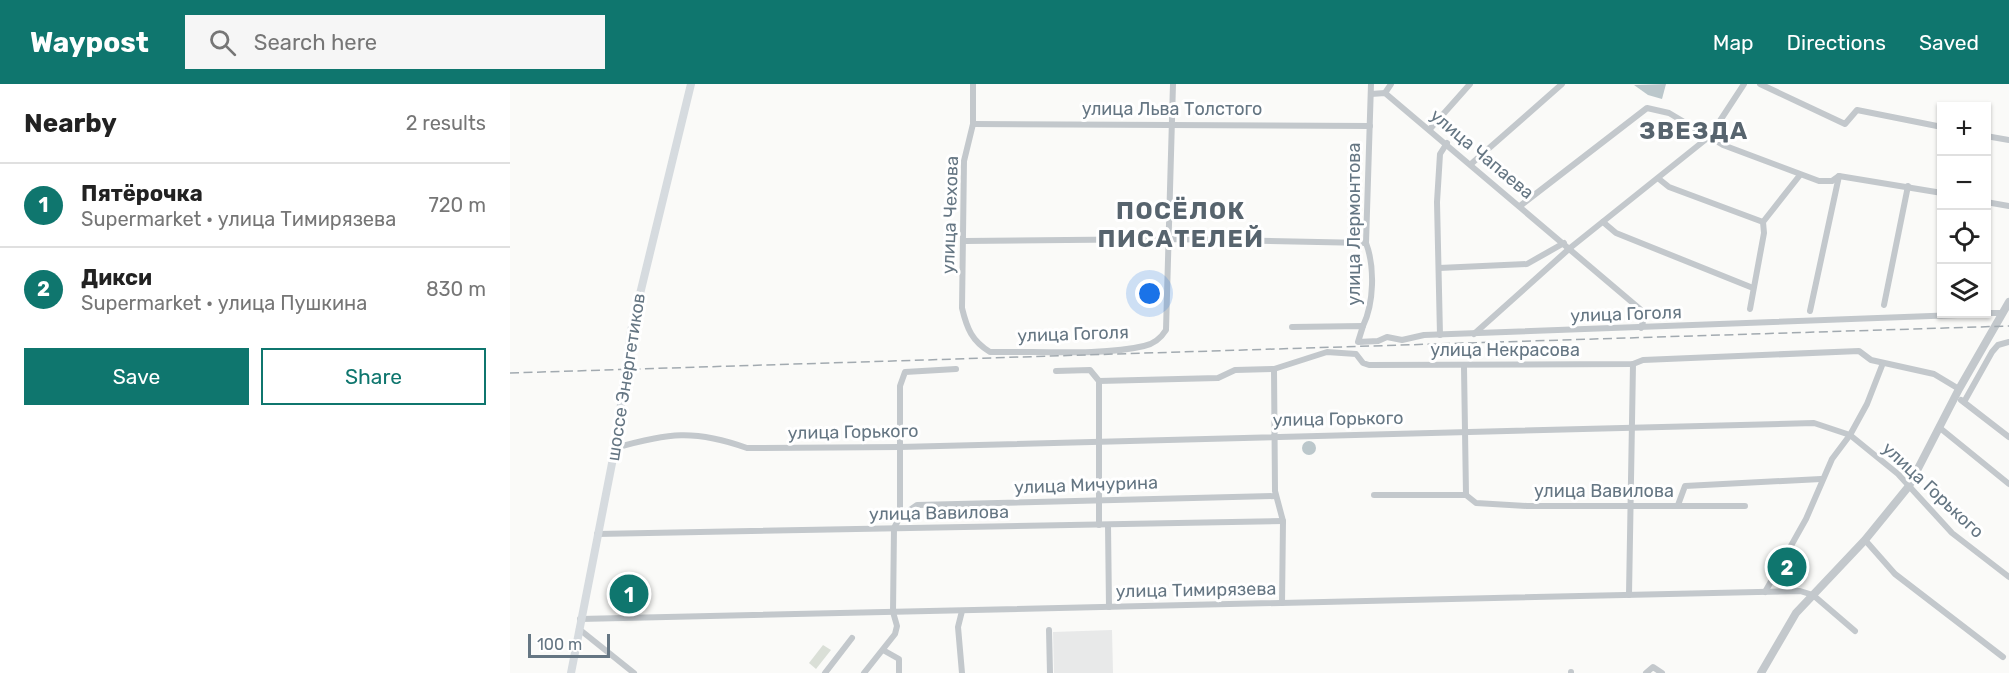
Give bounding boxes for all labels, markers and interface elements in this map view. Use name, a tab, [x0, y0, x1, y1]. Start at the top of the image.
search box	[185, 15, 605, 69]
text: Waypost	[30, 26, 149, 59]
icon: search	[206, 26, 239, 59]
text: Search here	[254, 29, 377, 56]
text: Map	[1713, 30, 1754, 55]
text: Directions	[1787, 30, 1886, 55]
text: Saved	[1919, 30, 1979, 55]
street label: улица Льва Толстого	[1082, 98, 1262, 120]
map controls	[1937, 102, 1991, 318]
button: +	[1937, 102, 1991, 156]
street label: улица Чапаева	[1426, 104, 1538, 204]
text: Nearby	[24, 108, 117, 139]
text: 2 results	[406, 111, 486, 135]
district label: ЗВЕЗДА	[1639, 117, 1749, 145]
street label: улица Лермонтова	[1343, 143, 1365, 305]
street label: улица Чехова	[937, 156, 963, 274]
button: −	[1937, 156, 1991, 210]
text: Пятёрочка	[81, 180, 203, 207]
text: 1	[39, 193, 48, 217]
text: 720 m	[429, 193, 486, 217]
district label: ПОСЁЛОК ПИСАТЕЛЕЙ	[1098, 196, 1264, 253]
text: Supermarket · улица Тимирязева	[81, 207, 396, 231]
button: locate	[1937, 210, 1991, 264]
text: Дикси	[81, 264, 152, 291]
button: layers	[1937, 264, 1991, 318]
text: 2	[37, 277, 50, 301]
text: 830 m	[426, 277, 486, 301]
your location	[1135, 279, 1164, 308]
text: Supermarket · улица Пушкина	[81, 291, 367, 315]
street label: шоссе Энергетиков	[602, 292, 650, 462]
street label: улица Гоголя	[1570, 301, 1682, 327]
street label: улица Гоголя	[1017, 321, 1129, 347]
street label: улица Некрасова	[1430, 339, 1580, 361]
button: Save	[24, 348, 249, 405]
button: Share	[261, 348, 486, 405]
street label: улица Горького	[1272, 407, 1404, 431]
street label: улица Горького	[787, 420, 919, 444]
street label: улица Горького	[1878, 437, 1988, 543]
street label: улица Мичурина	[1014, 471, 1158, 499]
street label: улица Вавилова	[1534, 480, 1674, 502]
street label: улица Вавилова	[869, 501, 1009, 525]
pin: 2	[1768, 544, 1806, 590]
pin: 1	[610, 572, 648, 616]
street label: улица Тимирязева	[1115, 578, 1277, 602]
scale bar	[528, 631, 610, 658]
text: 100 m	[537, 635, 582, 654]

